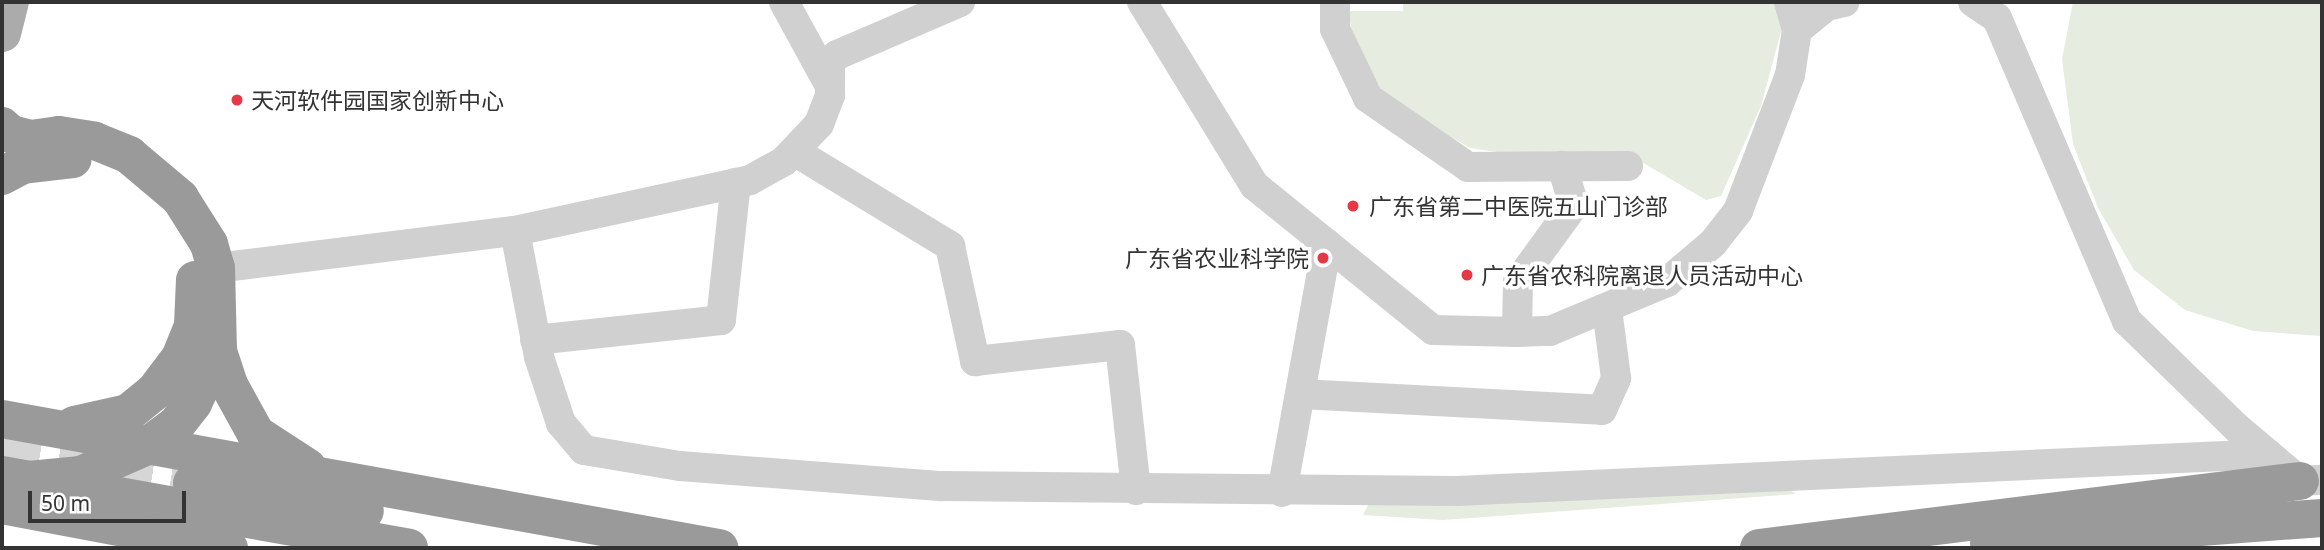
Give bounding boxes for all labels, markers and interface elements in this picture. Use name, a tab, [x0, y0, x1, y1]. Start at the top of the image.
place label: 天河软件园国家创新中心	[251, 86, 504, 114]
marker: 天河软件园国家创新中心	[229, 92, 245, 108]
place label: 广东省第二中医院五山门诊部	[1369, 192, 1668, 220]
marker: 广东省第二中医院五山门诊部	[1343, 196, 1363, 216]
place label: 广东省农业科学院	[1125, 244, 1309, 272]
marker: 广东省农业科学院	[1315, 250, 1331, 266]
place label: 广东省农科院离退人员活动中心	[1481, 261, 1803, 289]
marker: 广东省农科院离退人员活动中心	[1459, 267, 1475, 283]
scale bar	[32, 476, 189, 520]
text: 50 m	[41, 489, 90, 517]

